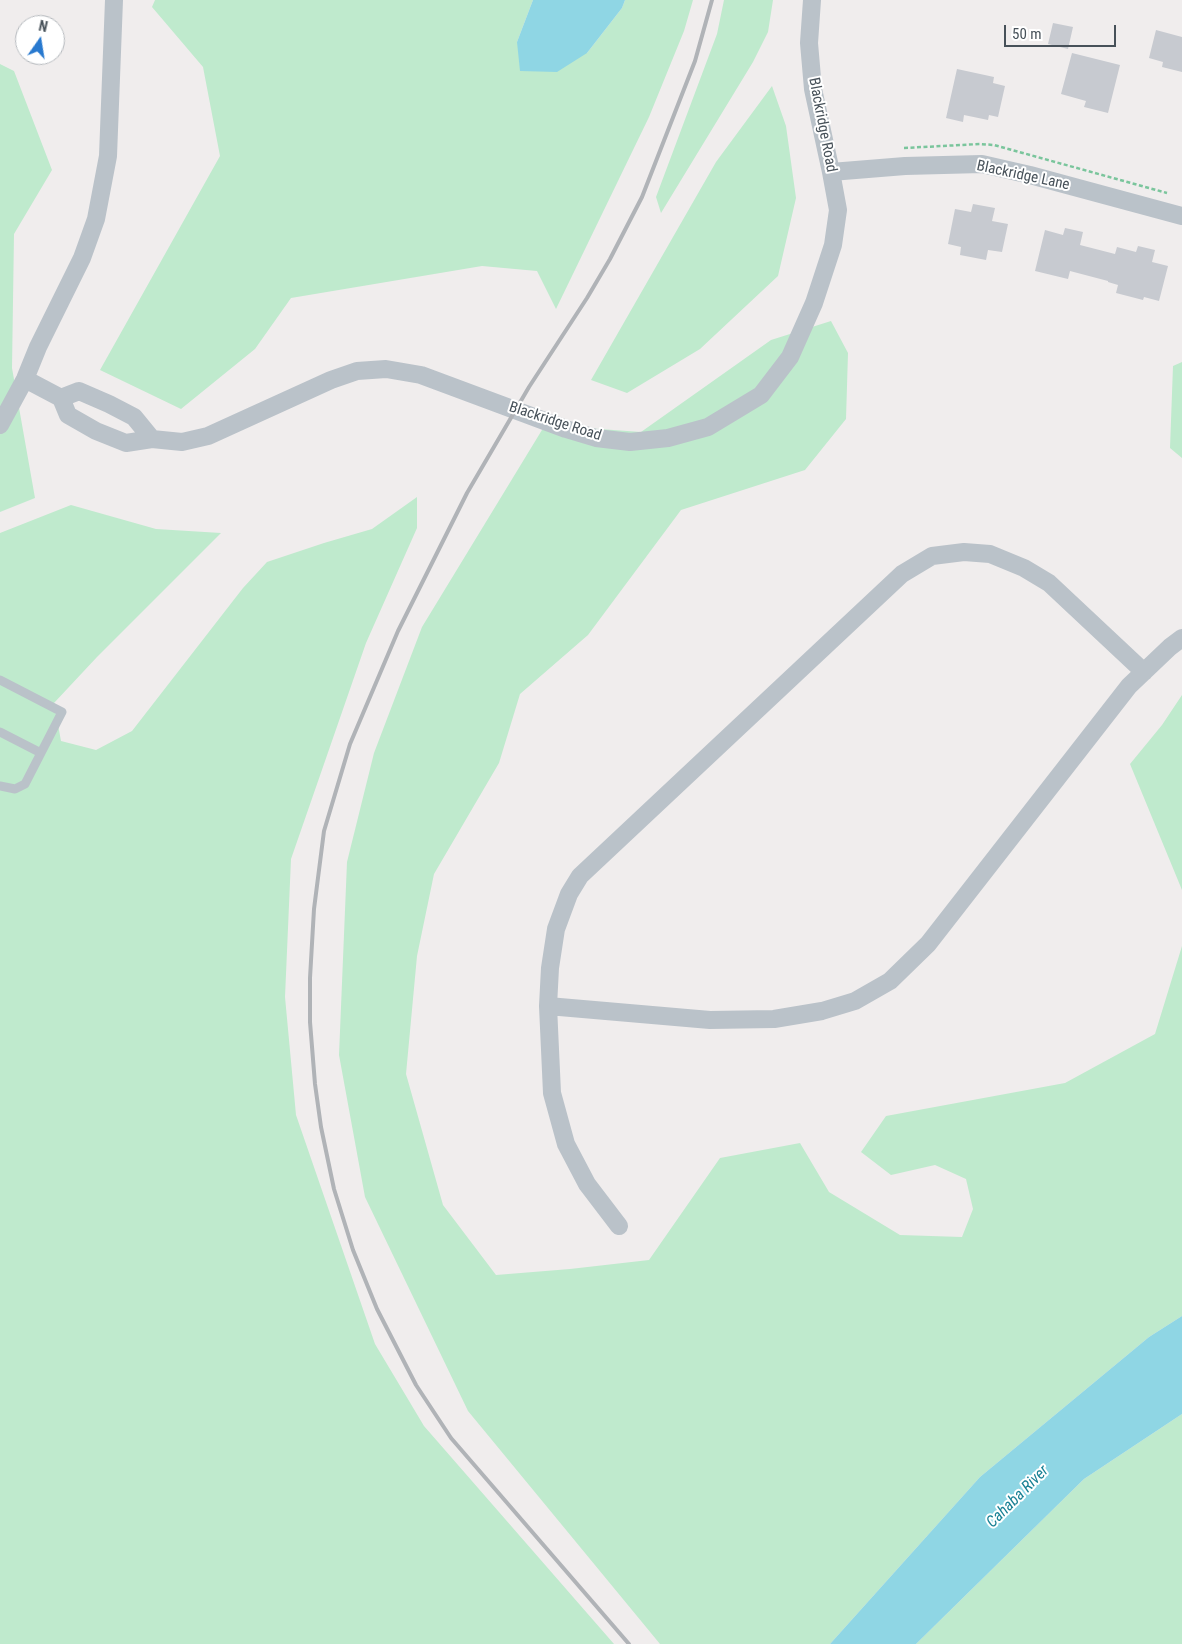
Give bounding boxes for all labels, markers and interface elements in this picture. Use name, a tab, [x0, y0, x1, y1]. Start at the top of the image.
north arrow	[15, 15, 65, 65]
scale bar	[1007, 15, 1120, 47]
text: N	[37, 18, 49, 35]
text: 50 m	[1012, 25, 1042, 43]
street label: Blackridge Road	[804, 76, 840, 174]
street label: Blackridge Lane	[975, 157, 1071, 195]
street label: Blackridge Road	[507, 399, 603, 445]
water label: Cahaba River	[983, 1462, 1053, 1532]

